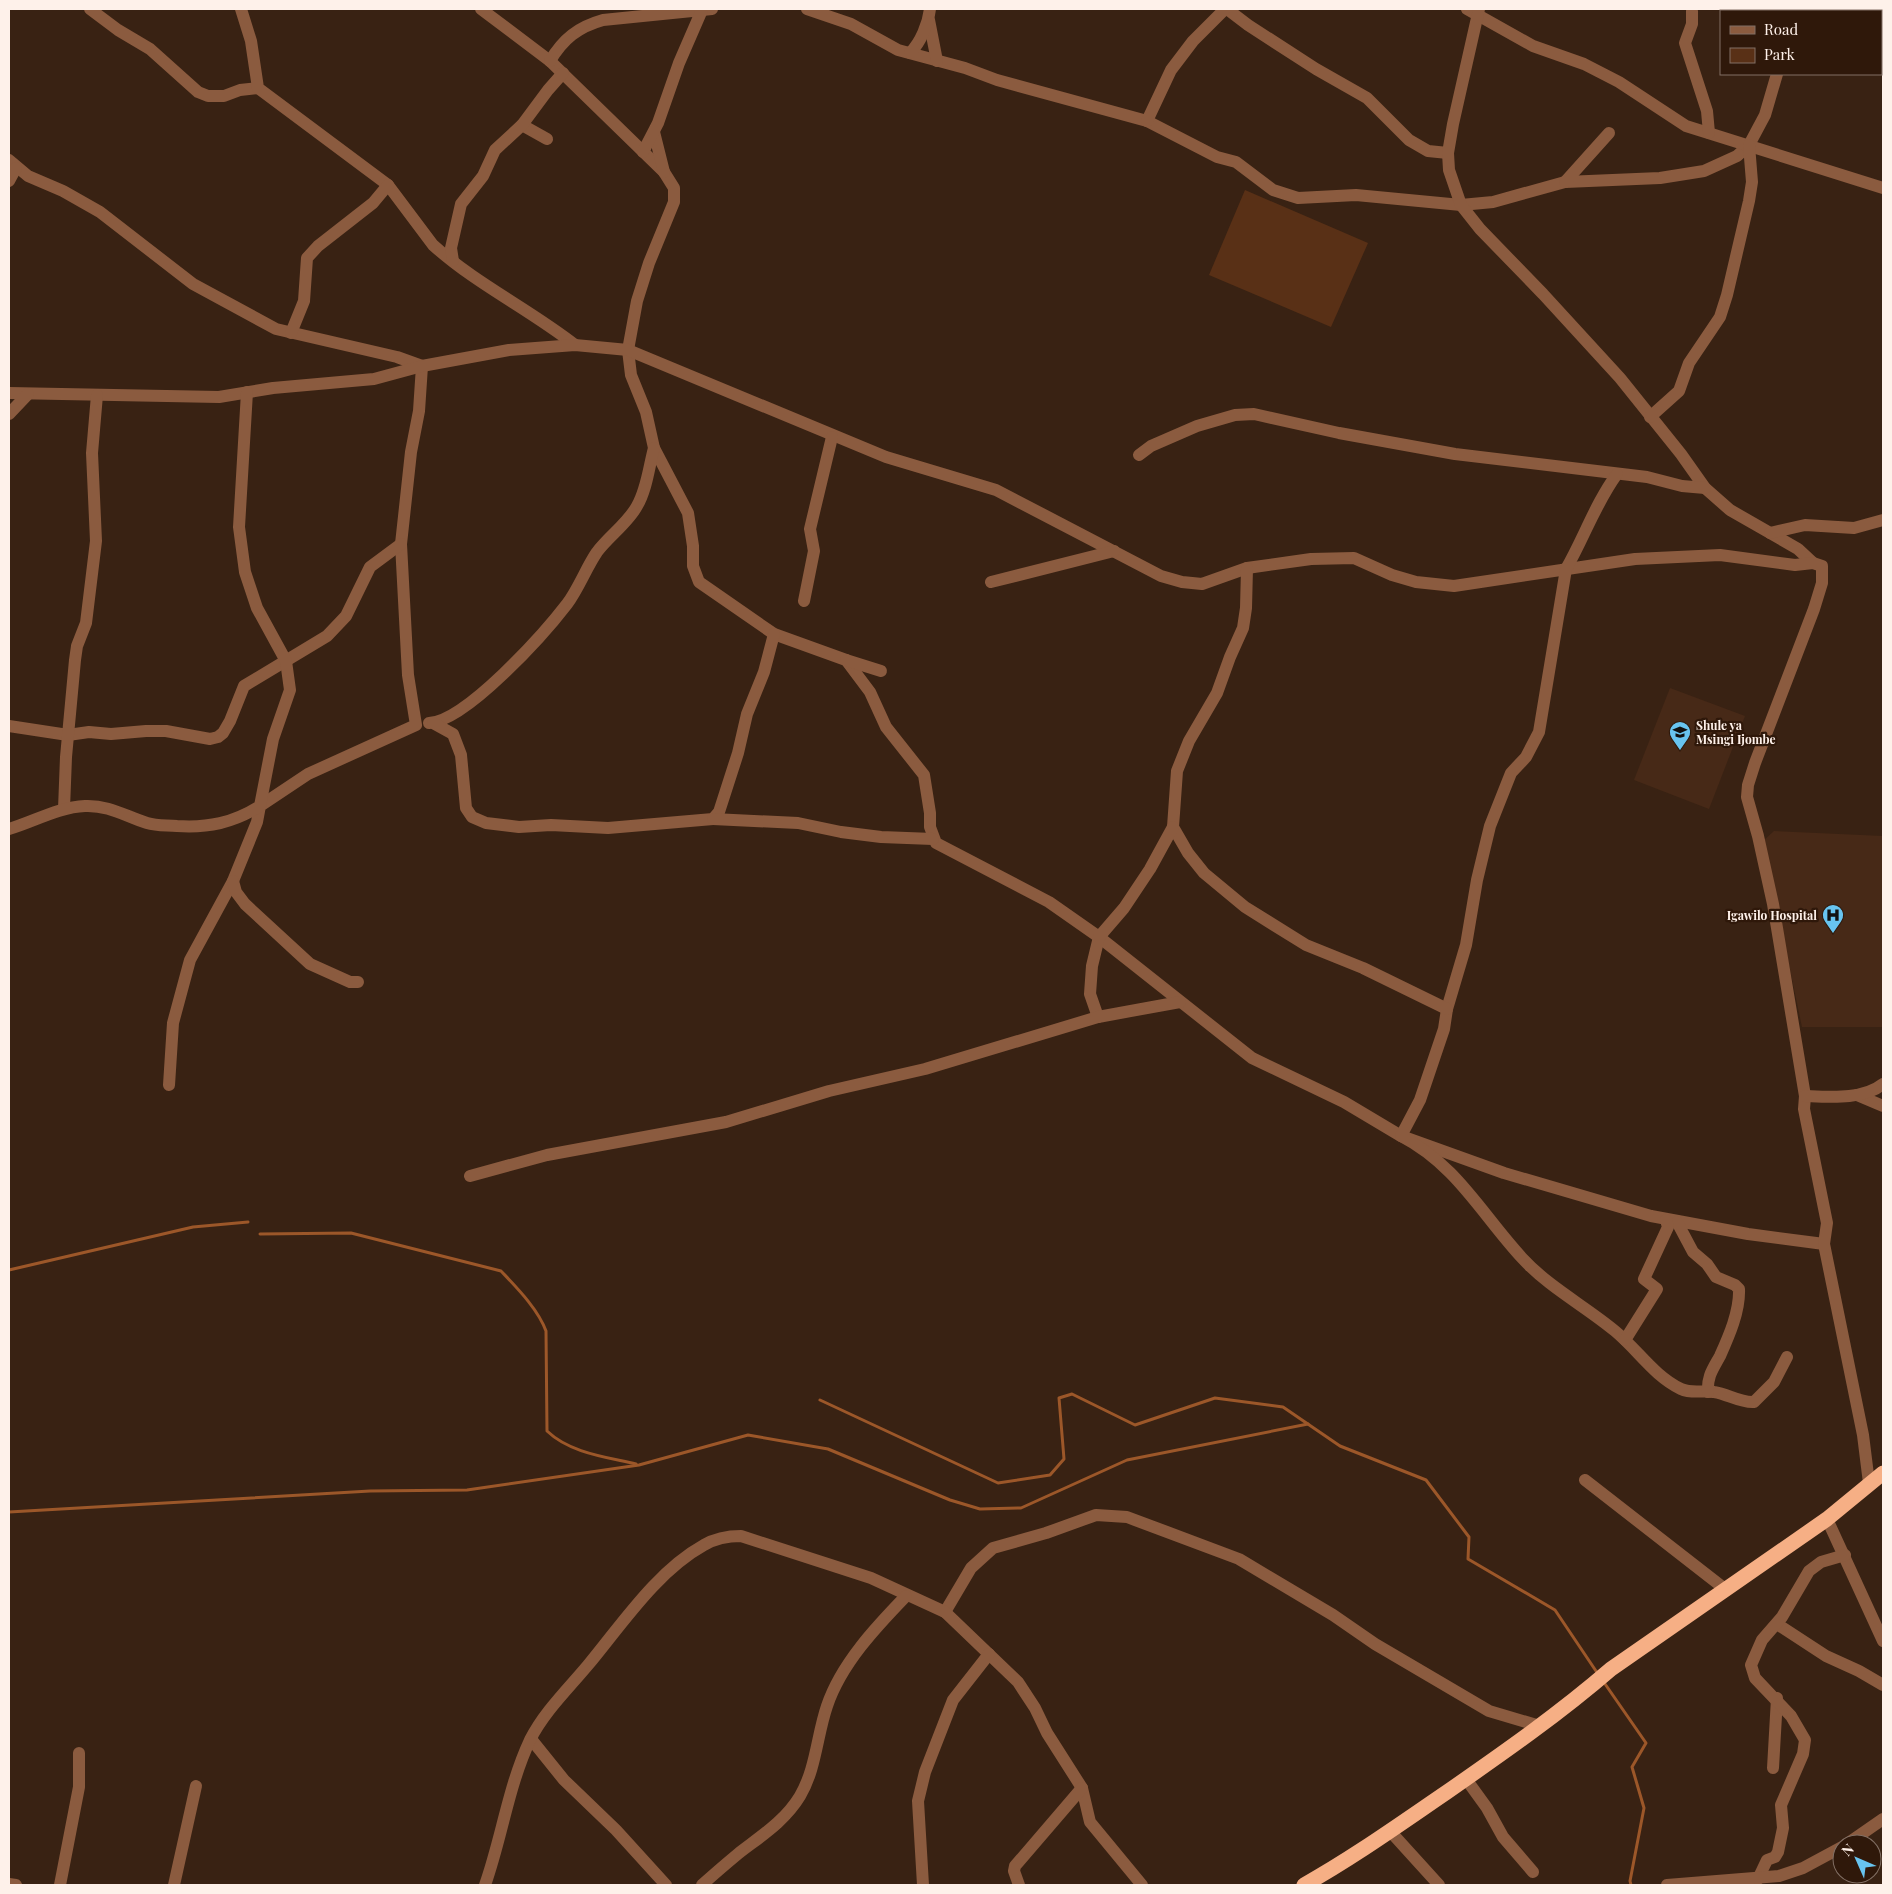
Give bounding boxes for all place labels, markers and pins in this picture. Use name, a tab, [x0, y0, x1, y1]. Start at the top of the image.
place label: Shule ya Msingi Ijombe	[1696, 717, 1776, 747]
school or university icon: Shule ya Msingi Ijombe	[1668, 720, 1692, 751]
hospital icon: Igawilo Hospital	[1821, 903, 1845, 934]
place label: Igawilo Hospital	[1727, 907, 1817, 923]

